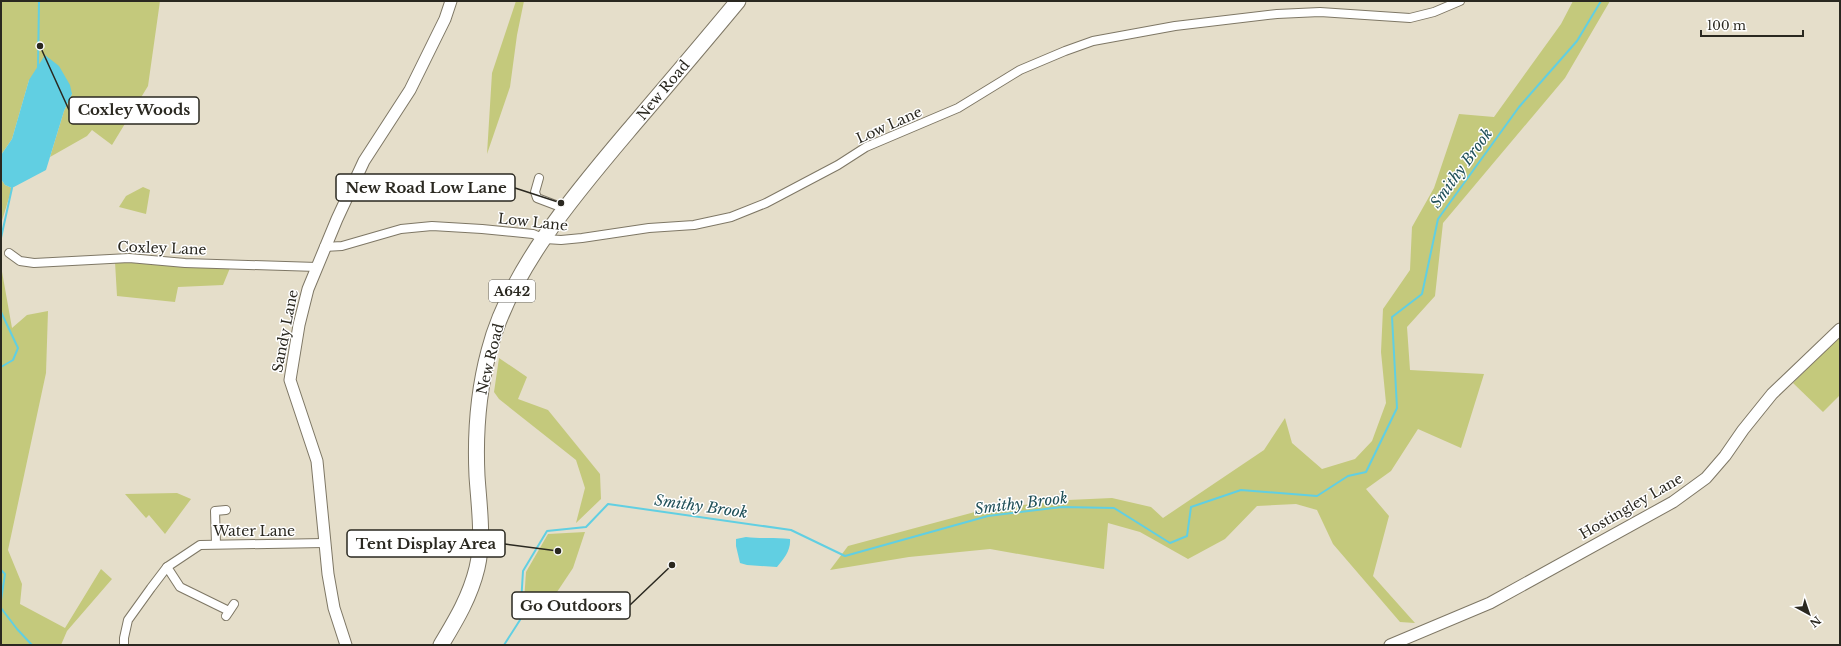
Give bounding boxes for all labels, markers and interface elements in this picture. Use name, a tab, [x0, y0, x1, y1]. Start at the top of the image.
scale bar	[1701, 12, 1803, 38]
text: 100 m	[1707, 18, 1746, 33]
street label: New Road	[633, 56, 694, 124]
callout: Coxley Woods	[69, 97, 199, 124]
text: Coxley Woods	[78, 100, 190, 119]
street label: Low Lane	[853, 102, 925, 148]
water label: Smithy Brook	[1426, 125, 1496, 211]
callout: New Road Low Lane	[336, 174, 515, 201]
text: New Road Low Lane	[345, 178, 507, 197]
street label: Low Lane	[497, 209, 569, 235]
street label: Coxley Lane	[117, 237, 207, 259]
road number: A642	[489, 280, 535, 302]
street label: Sandy Lane	[268, 288, 302, 374]
street label: New Road	[472, 321, 508, 397]
street label: Hostingley Lane	[1576, 469, 1686, 543]
water label: Smithy Brook	[973, 488, 1069, 518]
water label: Smithy Brook	[653, 490, 749, 522]
street label: Water Lane	[212, 522, 295, 540]
callout: Tent Display Area	[347, 530, 505, 557]
text: Tent Display Area	[356, 534, 497, 553]
callout: Go Outdoors	[512, 592, 630, 619]
north arrow	[1789, 594, 1829, 634]
text: Go Outdoors	[520, 596, 622, 615]
text: N	[1806, 613, 1824, 631]

